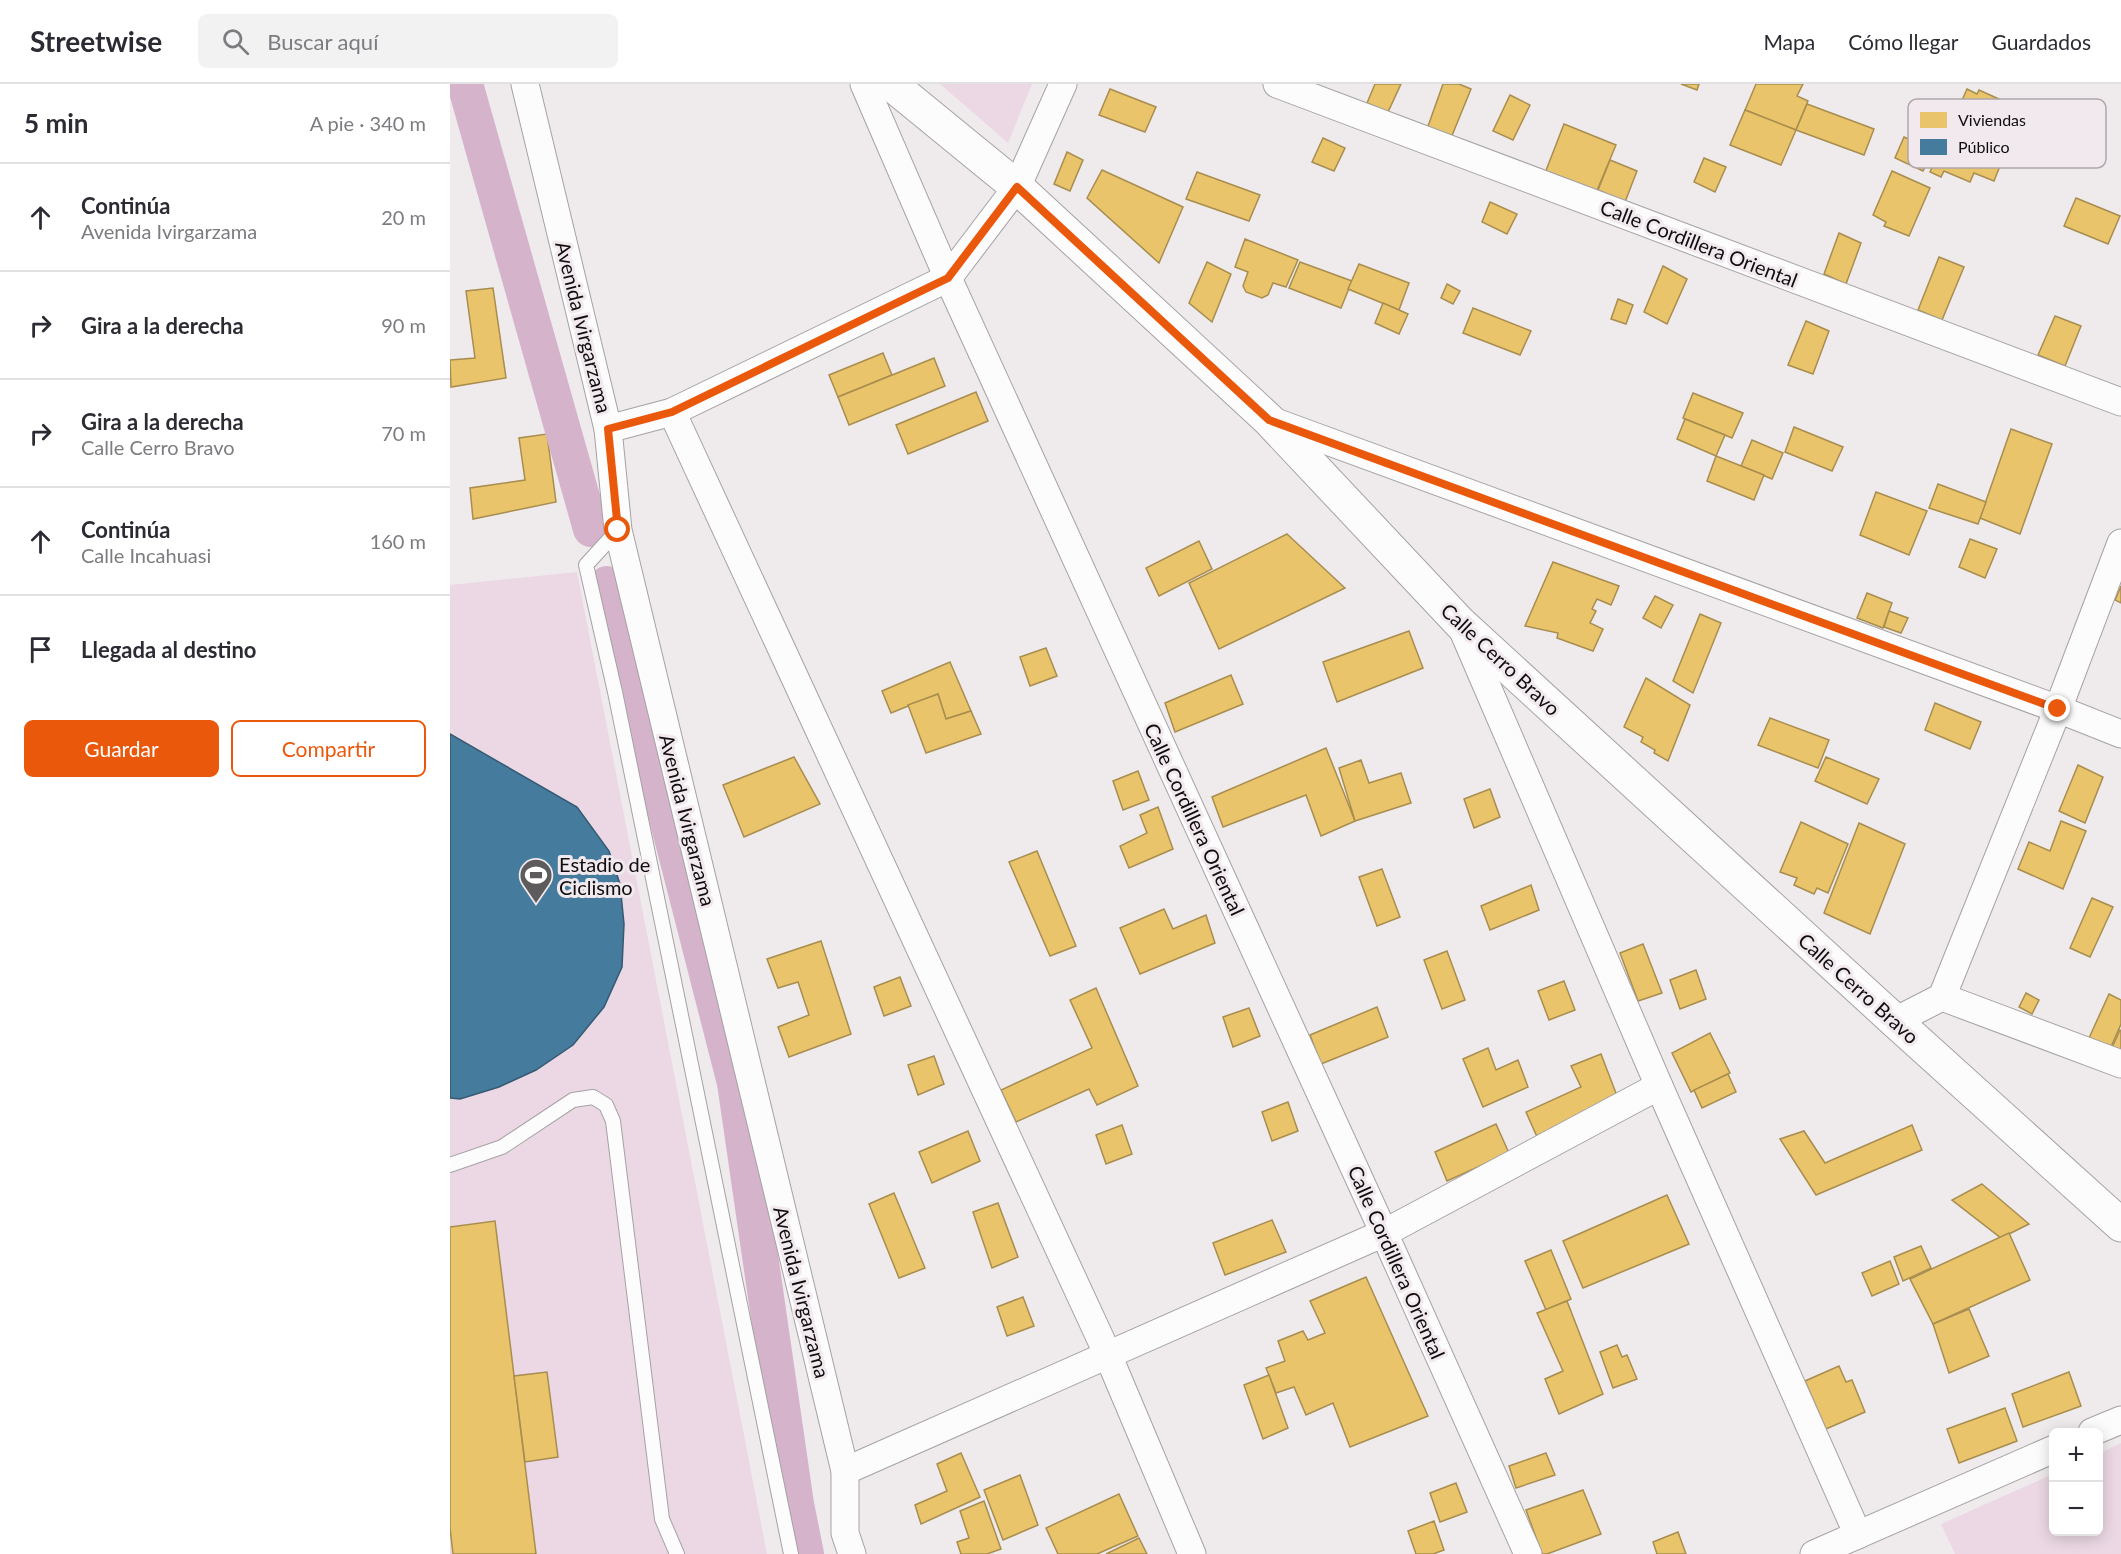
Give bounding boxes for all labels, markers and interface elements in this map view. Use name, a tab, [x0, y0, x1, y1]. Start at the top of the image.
search box	[198, 14, 618, 68]
text: Streetwise	[30, 24, 162, 58]
icon: search	[219, 25, 252, 58]
text: Buscar aquí	[267, 28, 378, 55]
text: Mapa	[1763, 29, 1815, 54]
text: Cómo llegar	[1848, 29, 1959, 54]
text: Guardados	[1992, 29, 2091, 54]
legend	[1908, 99, 2106, 168]
text: 5 min	[24, 107, 88, 139]
text: Viviendas	[1958, 110, 2026, 129]
text: A pie · 340 m	[310, 111, 426, 135]
text: Público	[1958, 137, 2010, 156]
text: Continúa	[81, 192, 170, 219]
street label: Calle Cordillera Oriental	[1597, 194, 1801, 292]
icon: ahead	[24, 201, 57, 234]
text: 20 m	[381, 205, 426, 229]
text: Avenida Ivirgarzama	[81, 219, 257, 243]
street label: Avenida Ivirgarzama	[551, 239, 617, 415]
icon: right	[24, 309, 57, 342]
text: Gira a la derecha	[81, 312, 244, 339]
text: 90 m	[381, 313, 426, 337]
text: Gira a la derecha	[81, 408, 244, 435]
icon: right	[24, 417, 57, 450]
text: 70 m	[381, 421, 426, 445]
text: Calle Cerro Bravo	[81, 435, 235, 459]
text: Continúa	[81, 516, 170, 543]
route start	[604, 516, 630, 542]
icon: ahead	[24, 525, 57, 558]
text: 160 m	[370, 529, 426, 553]
text: Calle Incahuasi	[81, 543, 211, 567]
street label: Calle Cerro Bravo	[1437, 598, 1565, 720]
icon: arrive	[24, 633, 57, 666]
text: Llegada al destino	[81, 636, 257, 663]
route end	[2044, 695, 2070, 721]
street label: Calle Cordillera Oriental	[1140, 719, 1250, 919]
button: Guardar	[24, 720, 219, 777]
button: Compartir	[231, 720, 426, 777]
street label: Avenida Ivirgarzama	[655, 732, 721, 908]
place label: Estadio de Ciclismo	[559, 852, 650, 899]
sports icon: Estadio de Ciclismo	[518, 857, 554, 904]
street label: Calle Cerro Bravo	[1794, 928, 1924, 1048]
street label: Calle Cordillera Oriental	[1343, 1162, 1451, 1362]
street label: Avenida Ivirgarzama	[769, 1204, 835, 1380]
map controls	[2049, 1428, 2103, 1536]
button: +	[2049, 1428, 2103, 1482]
button: −	[2049, 1482, 2103, 1536]

